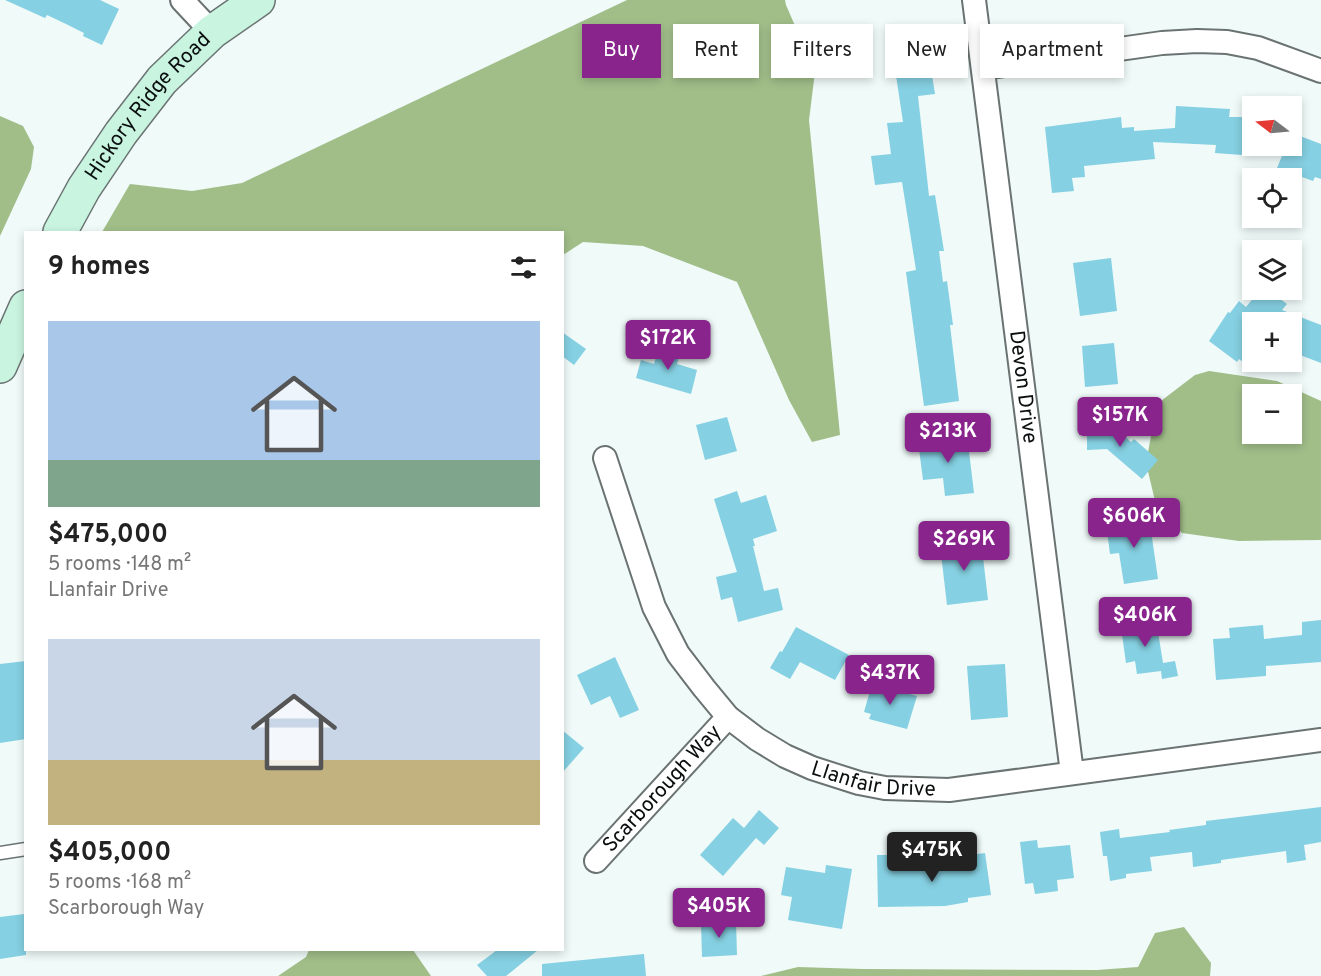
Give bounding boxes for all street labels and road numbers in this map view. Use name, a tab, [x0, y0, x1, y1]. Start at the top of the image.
street label: Hickory Ridge Road	[79, 27, 217, 186]
street label: Devon Drive	[1002, 329, 1044, 445]
street label: Scarborough Way	[597, 719, 728, 858]
street label: Llanfair Drive	[808, 755, 936, 803]

